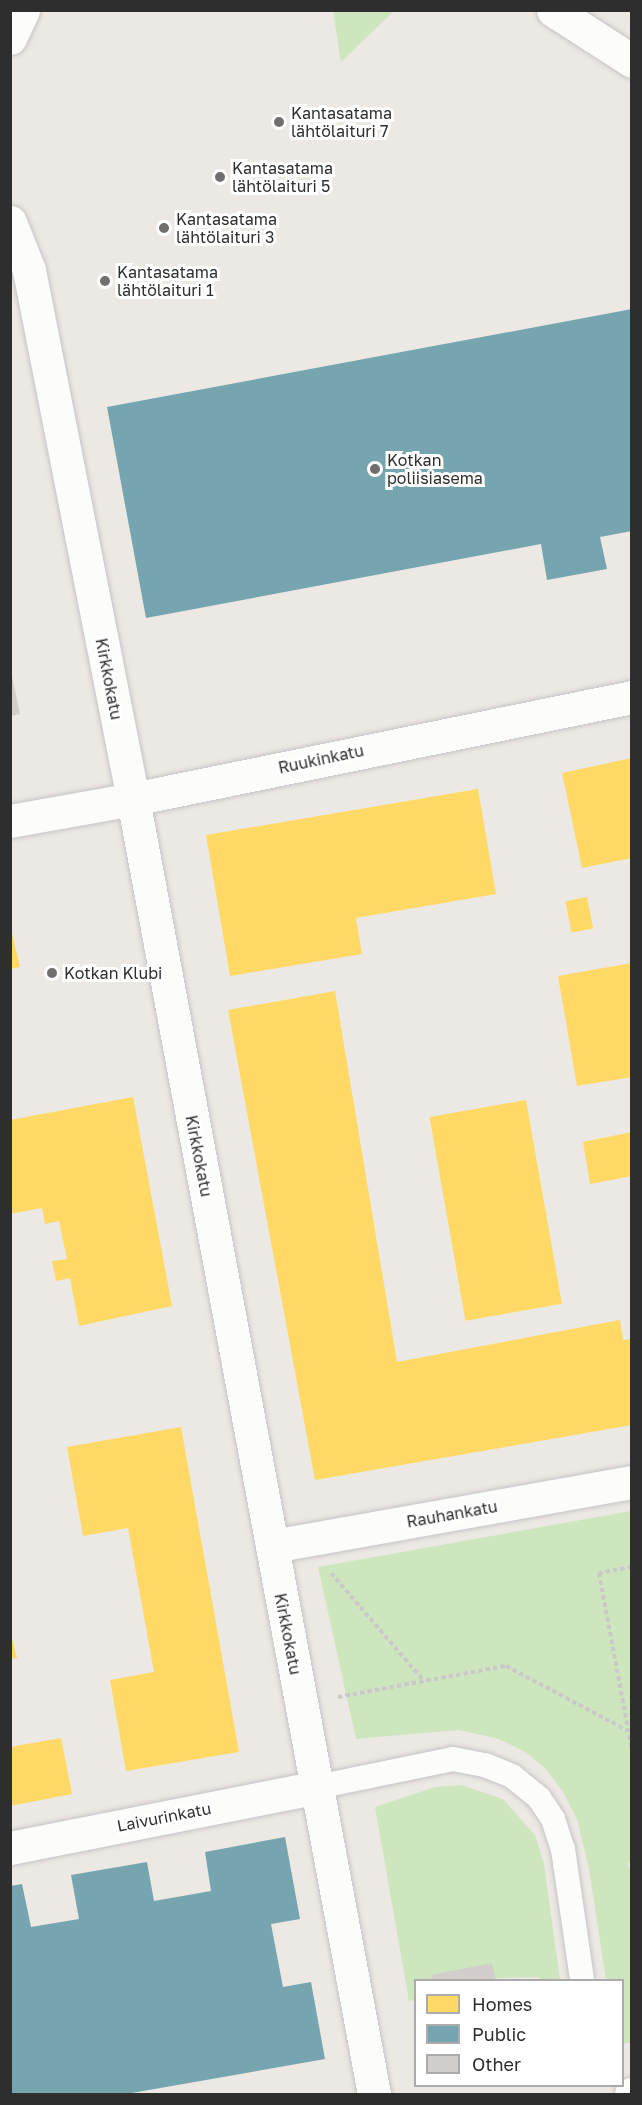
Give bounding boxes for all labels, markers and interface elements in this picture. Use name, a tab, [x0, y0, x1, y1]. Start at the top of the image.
place label: Kantasatama lähtölaituri 7	[291, 103, 392, 141]
marker: Kantasatama lähtölaituri 7	[272, 115, 286, 129]
place label: Kantasatama lähtölaituri 5	[232, 158, 333, 196]
marker: Kantasatama lähtölaituri 5	[213, 170, 227, 184]
place label: Kantasatama lähtölaituri 3	[176, 209, 277, 247]
marker: Kantasatama lähtölaituri 3	[157, 221, 171, 235]
place label: Kantasatama lähtölaituri 1	[117, 262, 218, 300]
marker: Kantasatama lähtölaituri 1	[98, 274, 112, 288]
place label: Kotkan poliisiasema	[387, 450, 483, 488]
marker: Kotkan poliisiasema	[368, 462, 382, 476]
street label: Kirkkokatu	[92, 637, 126, 721]
street label: Ruukinkatu	[276, 741, 366, 777]
place label: Kotkan Klubi	[64, 963, 162, 983]
marker: Kotkan Klubi	[45, 966, 59, 980]
street label: Kirkkokatu	[182, 1114, 216, 1198]
street label: Rauhankatu	[405, 1497, 499, 1531]
street label: Kirkkokatu	[271, 1592, 305, 1676]
street label: Laivurinkatu	[115, 1798, 213, 1836]
legend	[414, 1979, 624, 2087]
text: Homes	[472, 1993, 532, 2015]
text: Public	[472, 2023, 526, 2045]
text: Other	[472, 2053, 521, 2075]

